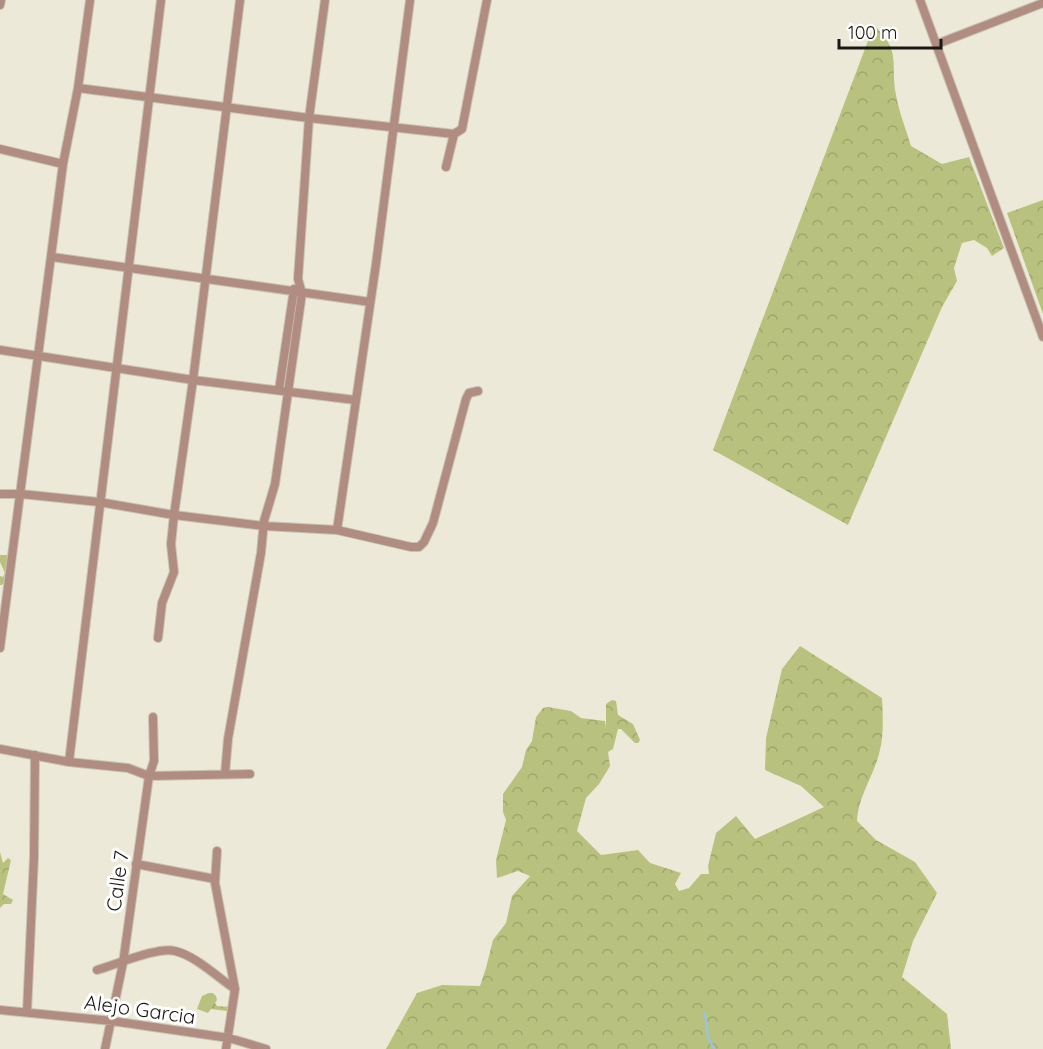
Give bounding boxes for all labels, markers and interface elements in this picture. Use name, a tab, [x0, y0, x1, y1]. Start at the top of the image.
scale bar	[839, 12, 941, 50]
text: 100 m	[848, 21, 897, 44]
street label: Calle 7	[100, 849, 134, 913]
street label: Alejo Garcia	[83, 989, 197, 1029]

